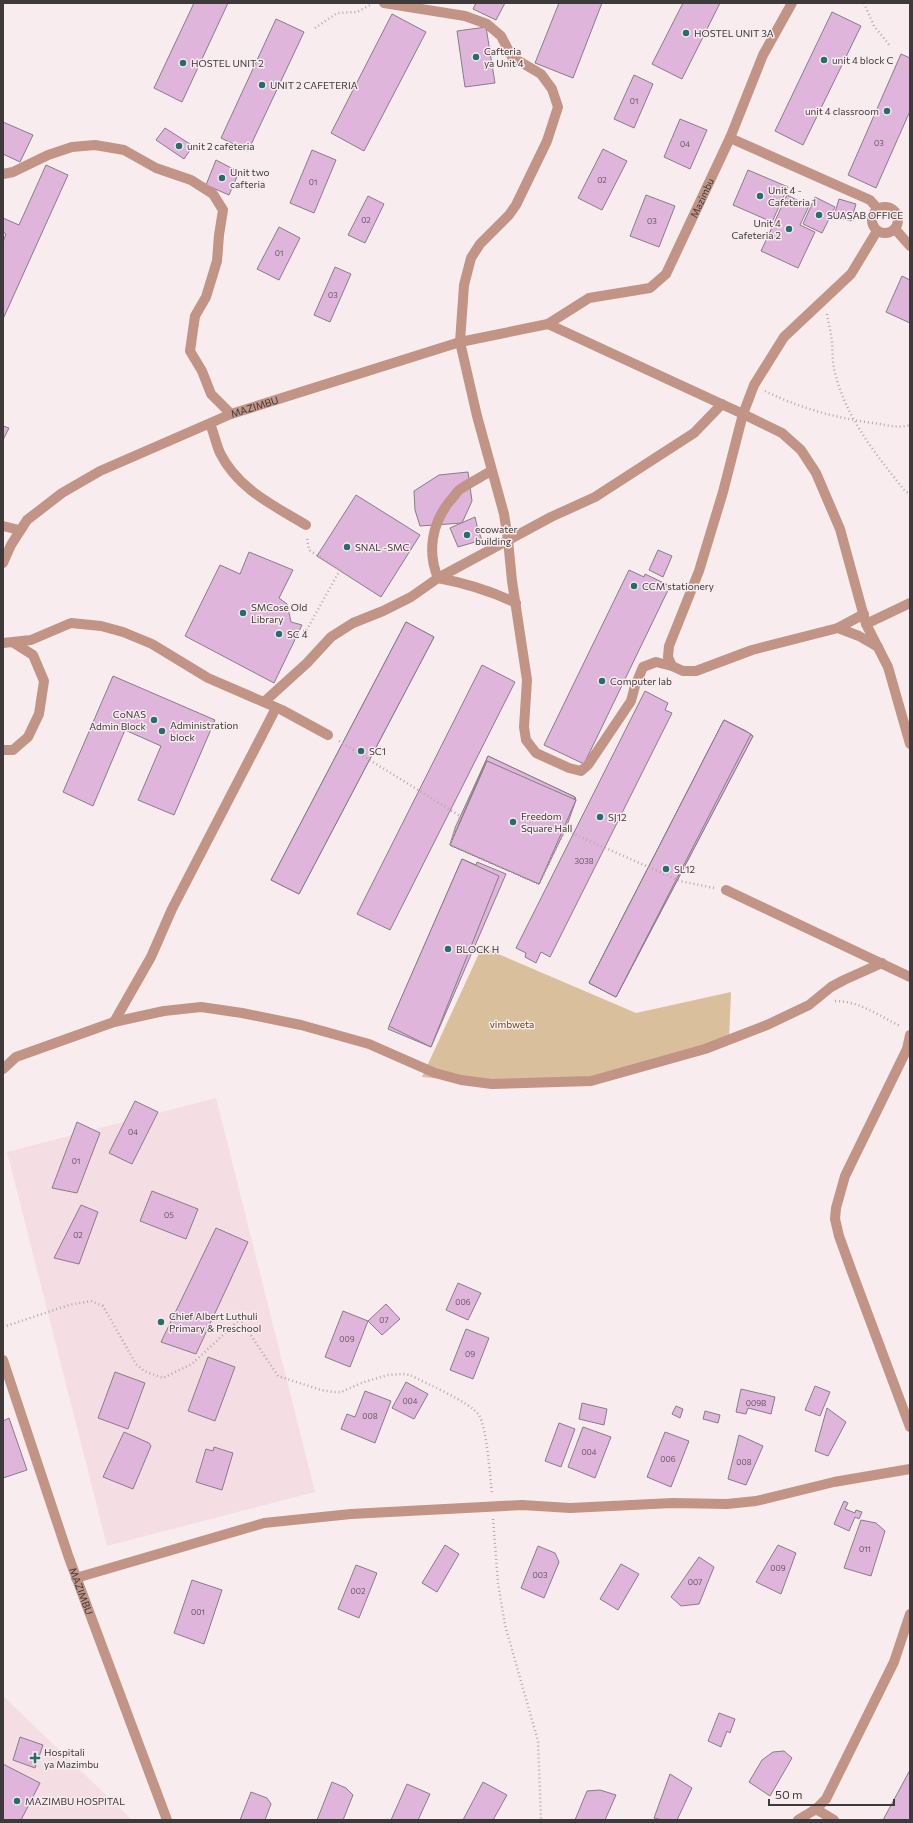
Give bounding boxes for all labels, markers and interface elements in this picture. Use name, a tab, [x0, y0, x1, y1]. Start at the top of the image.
place label: HOSTEL UNIT 3A	[694, 27, 774, 39]
marker: HOSTEL UNIT 3A	[681, 28, 691, 38]
place label: Cafteria ya Unit 4	[484, 45, 524, 69]
marker: Cafteria ya Unit 4	[471, 52, 481, 62]
place label: unit 4 block C	[832, 54, 894, 66]
marker: unit 4 block C	[819, 55, 829, 65]
place label: HOSTEL UNIT 2	[191, 57, 264, 69]
marker: HOSTEL UNIT 2	[178, 58, 188, 68]
place label: UNIT 2 CAFETERIA	[270, 79, 358, 91]
marker: UNIT 2 CAFETERIA	[257, 80, 267, 90]
house number: 01	[630, 96, 638, 106]
place label: unit 4 classroom	[805, 105, 879, 117]
marker: unit 4 classroom	[882, 106, 892, 116]
house number: 03	[874, 138, 884, 148]
house number: 04	[680, 139, 690, 149]
place label: unit 2 cafeteria	[187, 140, 255, 152]
marker: unit 2 cafeteria	[174, 141, 184, 151]
place label: Unit two cafteria	[230, 166, 270, 190]
marker: Unit two cafteria	[217, 173, 227, 183]
house number: 02	[597, 175, 607, 185]
street label: Mazimbu	[687, 176, 716, 220]
house number: 01	[309, 177, 317, 187]
place label: Unit 4 - Cafeteria 1	[768, 184, 816, 208]
marker: Unit 4 - Cafeteria 1	[755, 191, 765, 201]
place label: SUASAB OFFICE	[827, 209, 903, 221]
marker: SUASAB OFFICE	[814, 210, 824, 220]
house number: 02	[361, 215, 371, 225]
house number: 03	[647, 216, 657, 226]
place label: Unit 4 Cafeteria 2	[731, 217, 781, 241]
marker: Unit 4 Cafeteria 2	[784, 224, 794, 234]
house number: 01	[275, 248, 283, 258]
house number: 03	[328, 290, 338, 300]
street label: MAZIMBU	[229, 393, 280, 420]
place label: ecowater building	[475, 523, 517, 547]
marker: ecowater building	[462, 530, 472, 540]
place label: SNAL -SMC	[355, 541, 409, 553]
marker: SNAL -SMC	[342, 542, 352, 552]
place label: CCM stationery	[642, 580, 714, 592]
marker: CCM stationery	[629, 581, 639, 591]
place label: SMCose Old Library	[251, 601, 307, 625]
marker: SMCose Old Library	[238, 608, 248, 618]
place label: SC 4	[287, 628, 308, 640]
marker: SC 4	[274, 629, 284, 639]
place label: Computer lab	[610, 675, 672, 687]
marker: Computer lab	[597, 676, 607, 686]
place label: CoNAS Admin Block	[89, 708, 147, 732]
marker: CoNAS Admin Block	[149, 715, 159, 725]
place label: Administration block	[170, 719, 238, 743]
marker: Administration block	[157, 726, 167, 736]
place label: SC1	[369, 745, 386, 757]
marker: SC1	[356, 746, 366, 756]
place label: Freedom Square Hall	[521, 810, 572, 834]
place label: SJ12	[608, 811, 627, 823]
marker: SJ12	[595, 812, 605, 822]
marker: Freedom Square Hall	[508, 817, 518, 827]
house number: 3038	[574, 856, 594, 866]
place label: SL12	[674, 863, 695, 875]
marker: SL12	[661, 864, 671, 874]
place label: BLOCK H	[456, 943, 499, 955]
marker: BLOCK H	[443, 944, 453, 954]
park label: vimbweta	[490, 1018, 534, 1030]
house number: 04	[128, 1127, 138, 1137]
house number: 01	[72, 1156, 80, 1166]
house number: 05	[164, 1210, 174, 1220]
house number: 02	[73, 1230, 83, 1240]
house number: 006	[455, 1297, 471, 1307]
place label: Chief Albert Luthuli Primary & Preschool	[169, 1310, 261, 1334]
house number: 07	[379, 1315, 389, 1325]
marker: Chief Albert Luthuli Primary & Preschool	[156, 1317, 166, 1327]
house number: 009	[339, 1334, 355, 1344]
house number: 09	[465, 1349, 475, 1359]
house number: 004	[402, 1396, 418, 1406]
house number: 009B	[746, 1398, 766, 1408]
house number: 008	[362, 1411, 378, 1421]
house number: 004	[581, 1447, 597, 1457]
house number: 006	[660, 1454, 676, 1464]
house number: 008	[736, 1457, 752, 1467]
house number: 011	[859, 1544, 871, 1554]
house number: 009	[770, 1563, 786, 1573]
street label: MAZIMBU	[67, 1566, 96, 1616]
house number: 003	[533, 1570, 548, 1580]
house number: 007	[688, 1577, 702, 1587]
house number: 002	[351, 1586, 366, 1596]
house number: 001	[191, 1607, 205, 1617]
place label: Hospitali ya Mazimbu	[44, 1746, 99, 1770]
marker: Hospitali ya Mazimbu	[29, 1752, 41, 1764]
scale bar	[769, 1781, 894, 1807]
text: 50 m	[775, 1787, 803, 1801]
place label: MAZIMBU HOSPITAL	[25, 1795, 125, 1807]
marker: MAZIMBU HOSPITAL	[12, 1796, 22, 1806]

